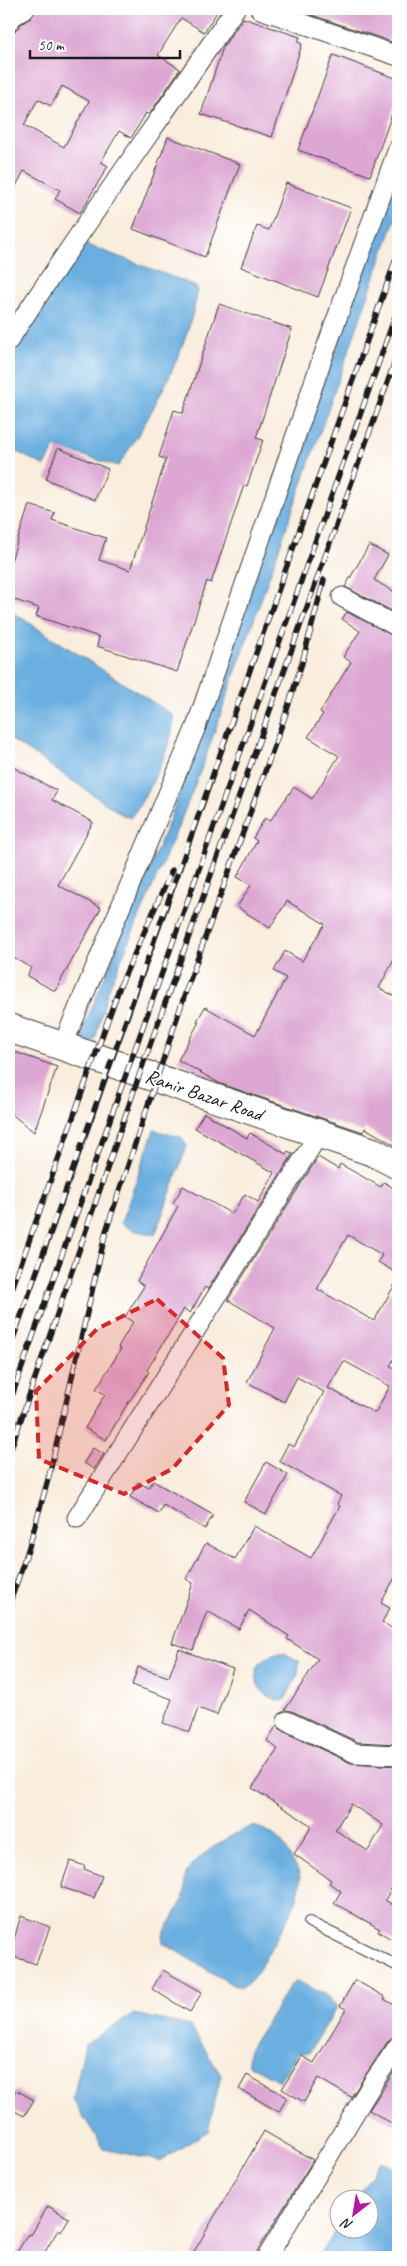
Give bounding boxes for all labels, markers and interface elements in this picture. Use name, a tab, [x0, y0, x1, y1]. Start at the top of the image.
scale bar	[30, 28, 180, 60]
text: 50 m	[38, 36, 65, 55]
street label: Ranir Bazar Road	[142, 1063, 269, 1128]
north arrow	[330, 2188, 380, 2238]
text: N	[337, 2214, 356, 2234]

